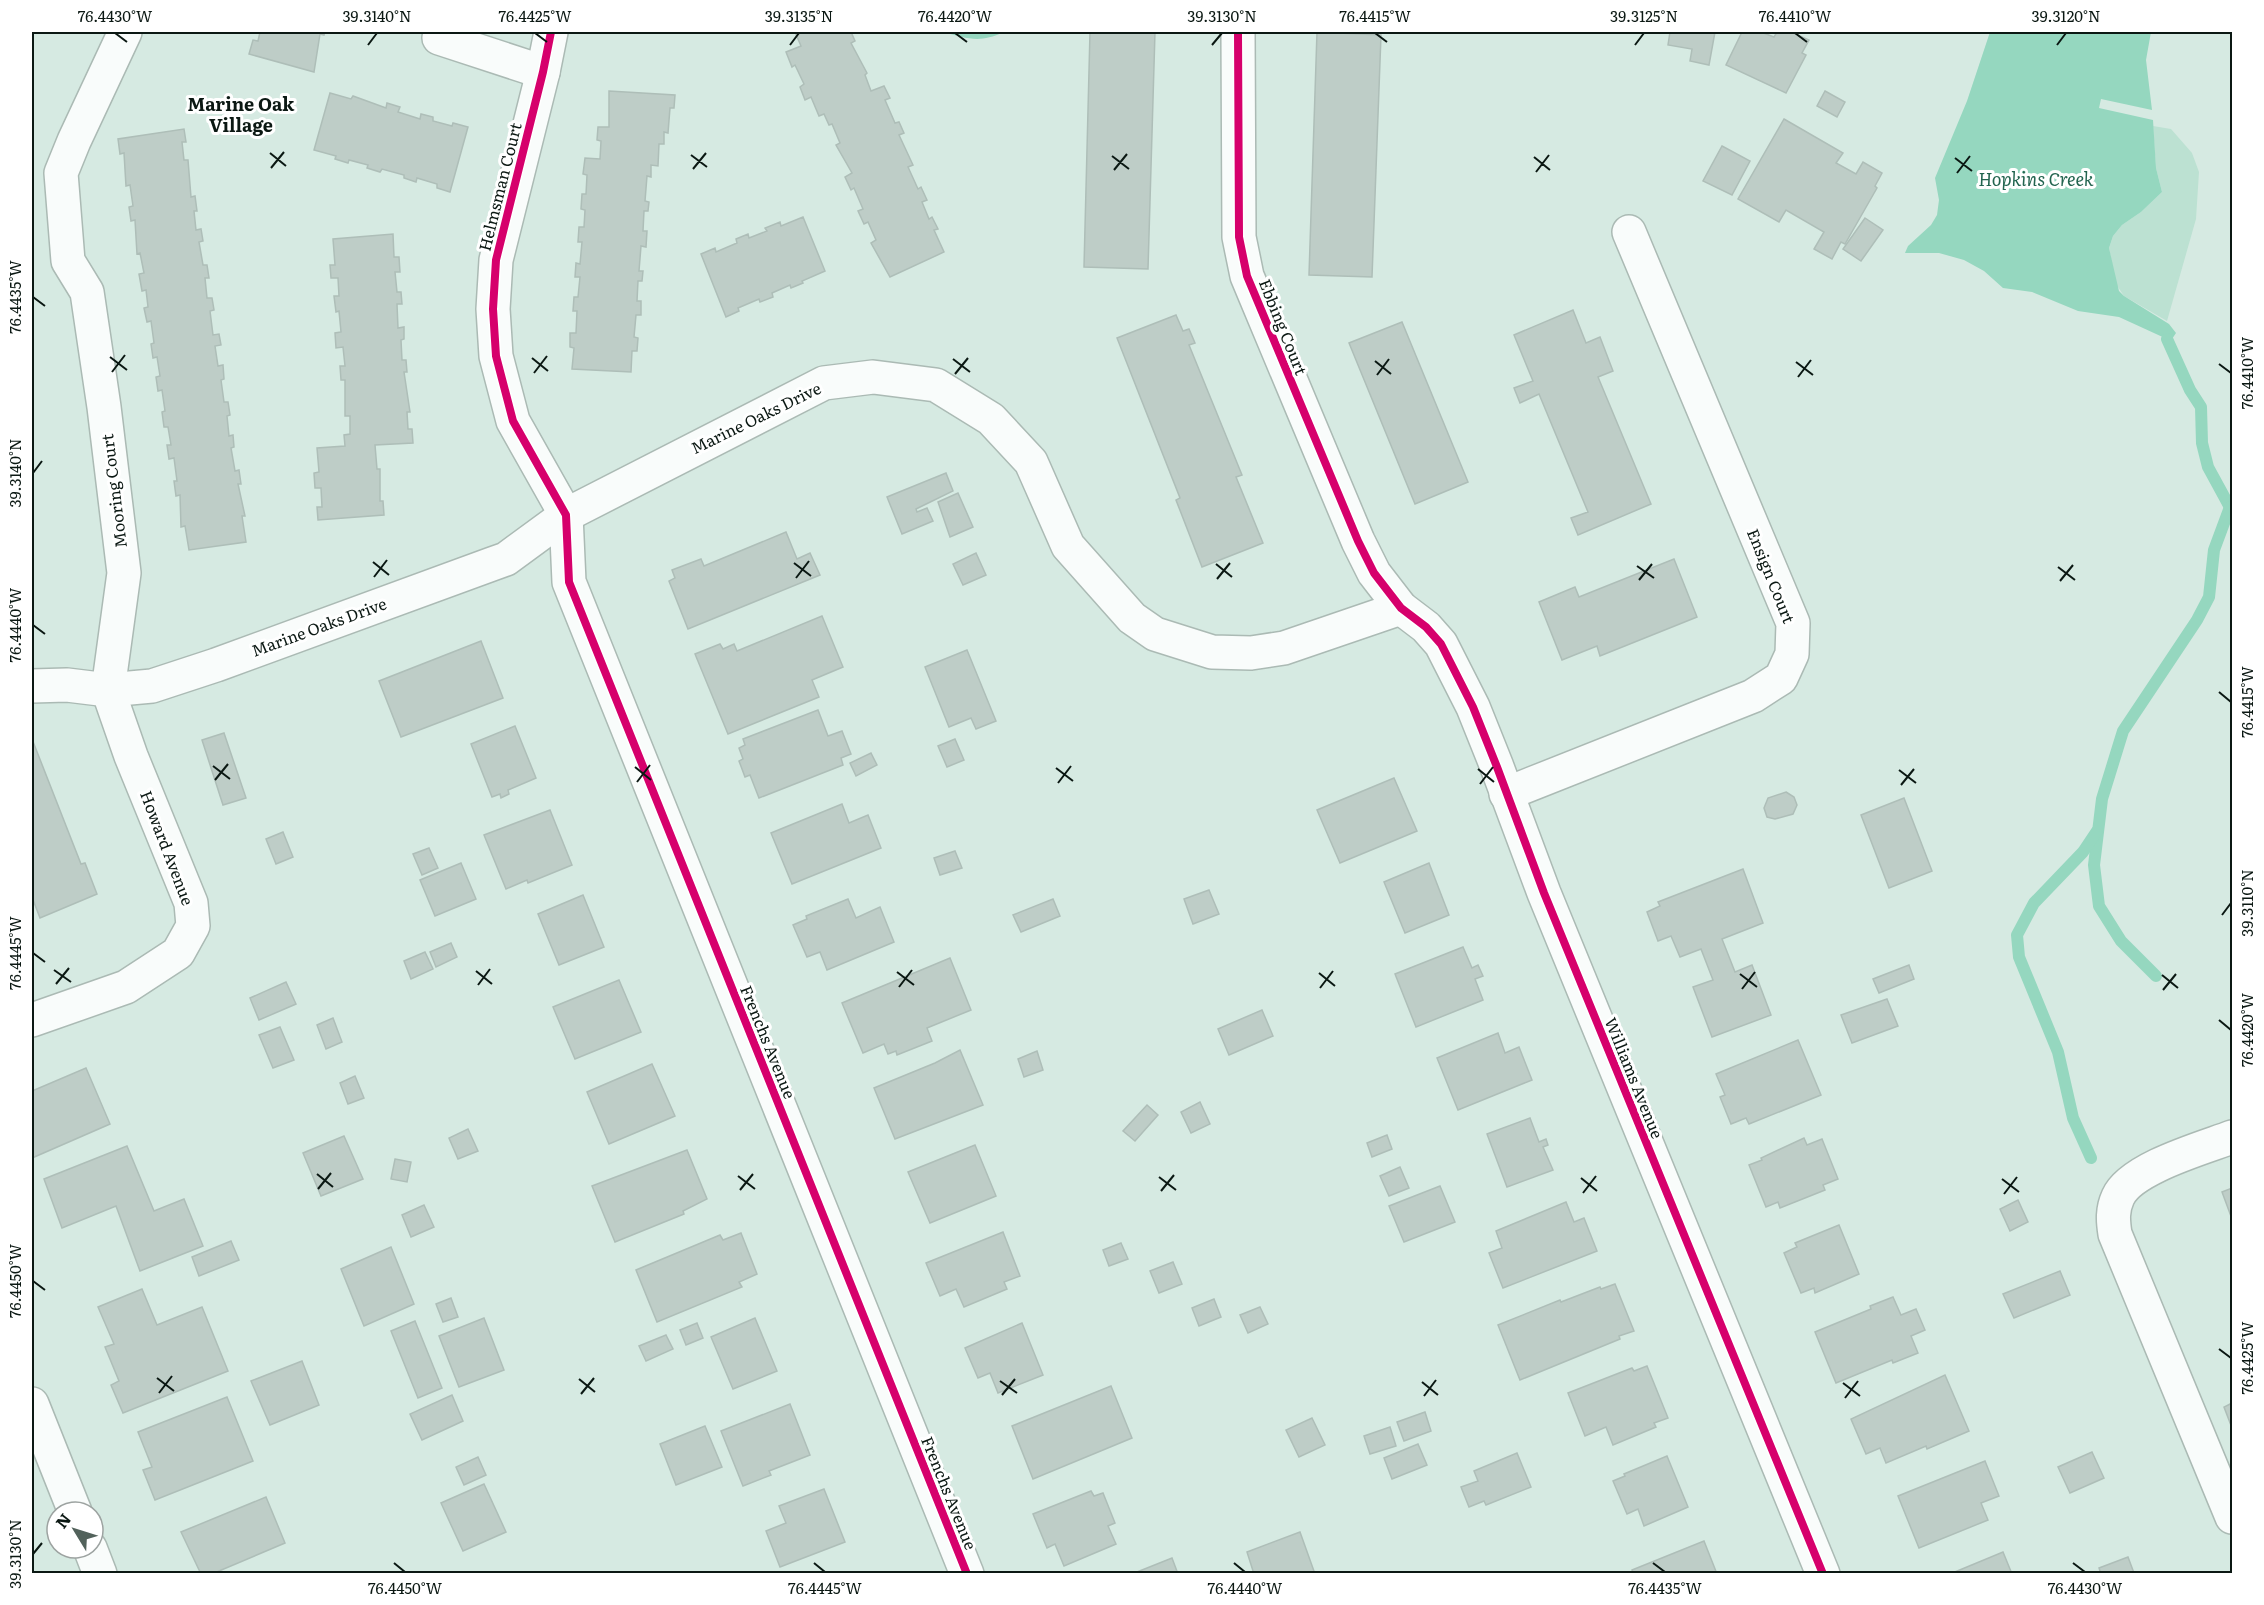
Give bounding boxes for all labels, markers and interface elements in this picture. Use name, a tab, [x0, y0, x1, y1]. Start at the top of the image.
text: 76.4430°W	[78, 4, 153, 27]
text: 39.3140°N	[342, 4, 412, 27]
text: 76.4425°W	[498, 4, 572, 27]
text: 39.3135°N	[765, 4, 833, 27]
text: 76.4420°W	[918, 4, 993, 27]
text: 39.3130°N	[1187, 4, 1257, 27]
text: 76.4415°W	[1339, 4, 1411, 27]
text: 39.3125°N	[1610, 4, 1678, 27]
text: 76.4410°W	[1759, 4, 1832, 27]
text: 39.3120°N	[2032, 4, 2100, 27]
district label: Marine Oak Village	[188, 90, 295, 138]
street label: Helmsman Court	[471, 119, 527, 254]
water label: Hopkins Creek	[1978, 165, 2094, 192]
text: 76.4435°W	[3, 260, 26, 334]
street label: Ebbing Court	[1254, 275, 1314, 379]
text: 76.4410°W	[2235, 336, 2258, 409]
street label: Marine Oaks Drive	[686, 375, 825, 459]
street label: Mooring Court	[94, 432, 132, 549]
text: 39.3140°N	[3, 438, 26, 508]
street label: Ensign Court	[1742, 525, 1802, 627]
text: 76.4440°W	[3, 587, 26, 662]
street label: Marine Oaks Drive	[248, 590, 390, 662]
text: 76.4415°W	[2235, 666, 2258, 738]
street label: Howard Avenue	[135, 787, 201, 908]
text: 39.3110°N	[2235, 869, 2258, 937]
text: 76.4445°W	[3, 915, 26, 990]
street label: Frenchs Avenue	[735, 981, 803, 1102]
text: 76.4420°W	[2235, 992, 2258, 1067]
street label: Williams Avenue	[1600, 1013, 1670, 1142]
text: 76.4450°W	[3, 1243, 26, 1318]
text: 76.4425°W	[2235, 1321, 2258, 1395]
street label: Frenchs Avenue	[916, 1432, 984, 1553]
north arrow	[45, 1500, 105, 1560]
text: N	[49, 1507, 76, 1533]
text: 39.3130°N	[3, 1519, 26, 1589]
text: 76.4450°W	[368, 1576, 443, 1599]
text: 76.4445°W	[788, 1576, 863, 1599]
text: 76.4440°W	[1208, 1576, 1283, 1599]
text: 76.4435°W	[1628, 1576, 1702, 1599]
text: 76.4430°W	[2048, 1576, 2123, 1599]

